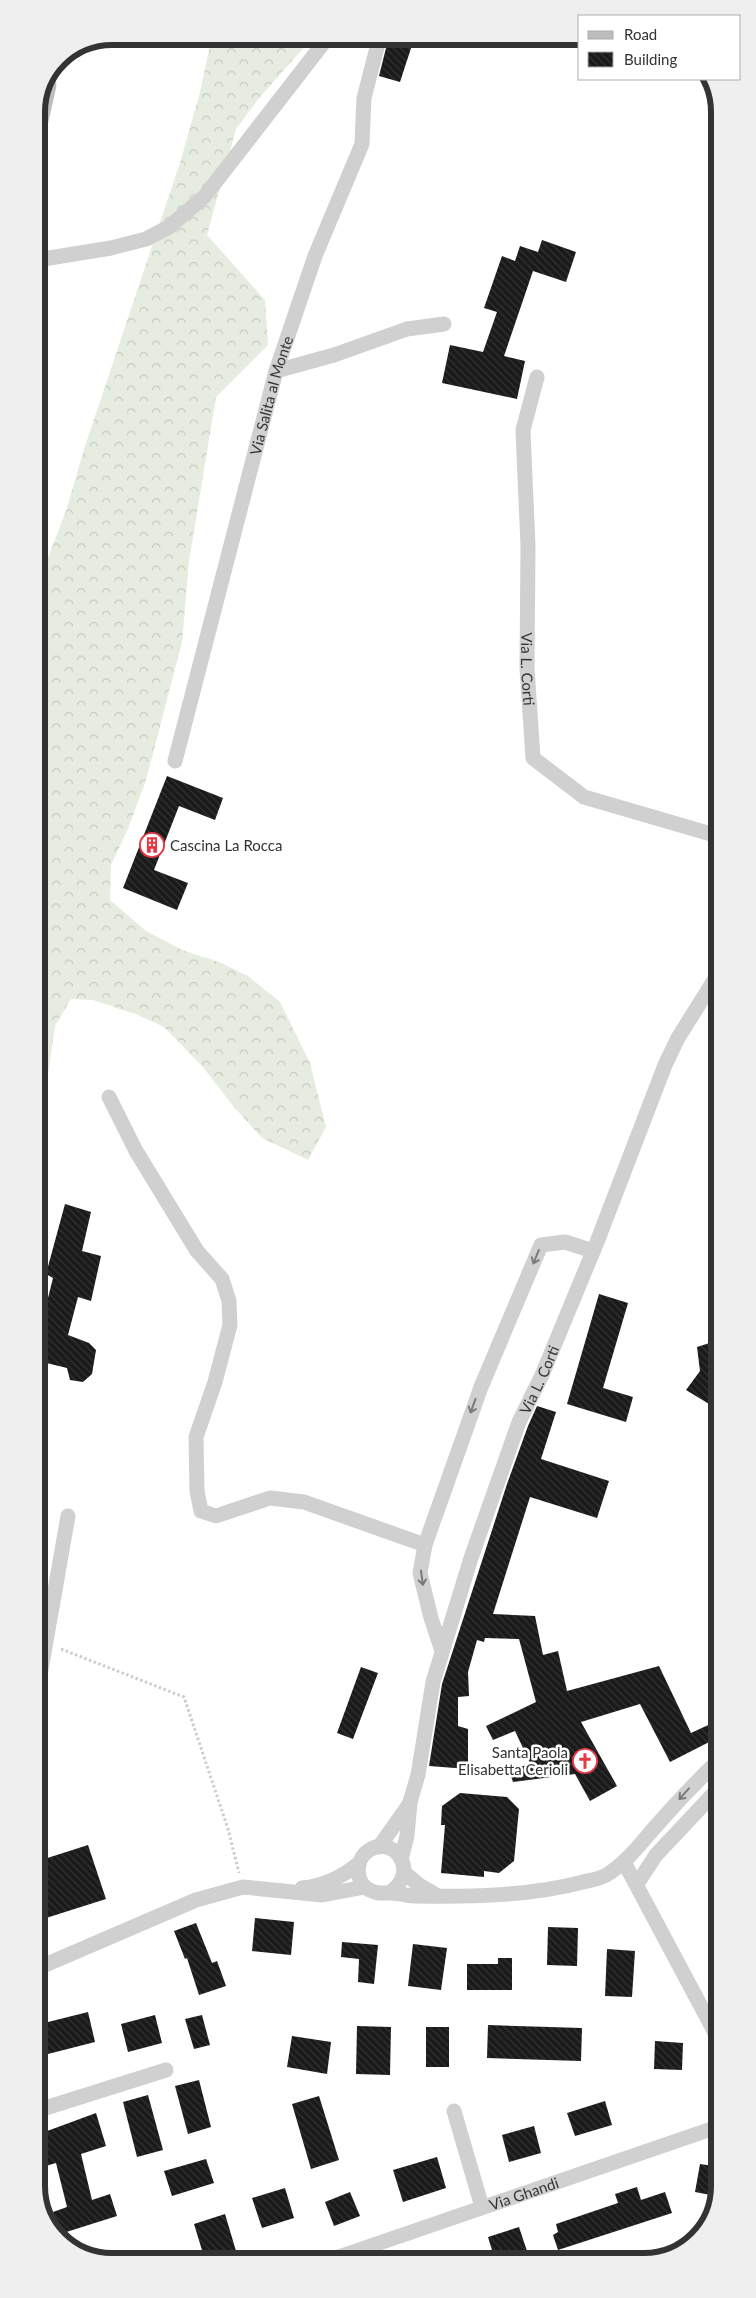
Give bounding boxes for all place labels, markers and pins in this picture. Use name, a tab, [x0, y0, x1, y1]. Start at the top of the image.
building icon: Cascina La Rocca	[139, 832, 165, 858]
place label: Cascina La Rocca	[170, 836, 282, 854]
place label: Santa Paola Elisabetta Cerioli	[458, 1743, 568, 1778]
church icon: Santa Paola Elisabetta Cerioli	[572, 1748, 598, 1774]

